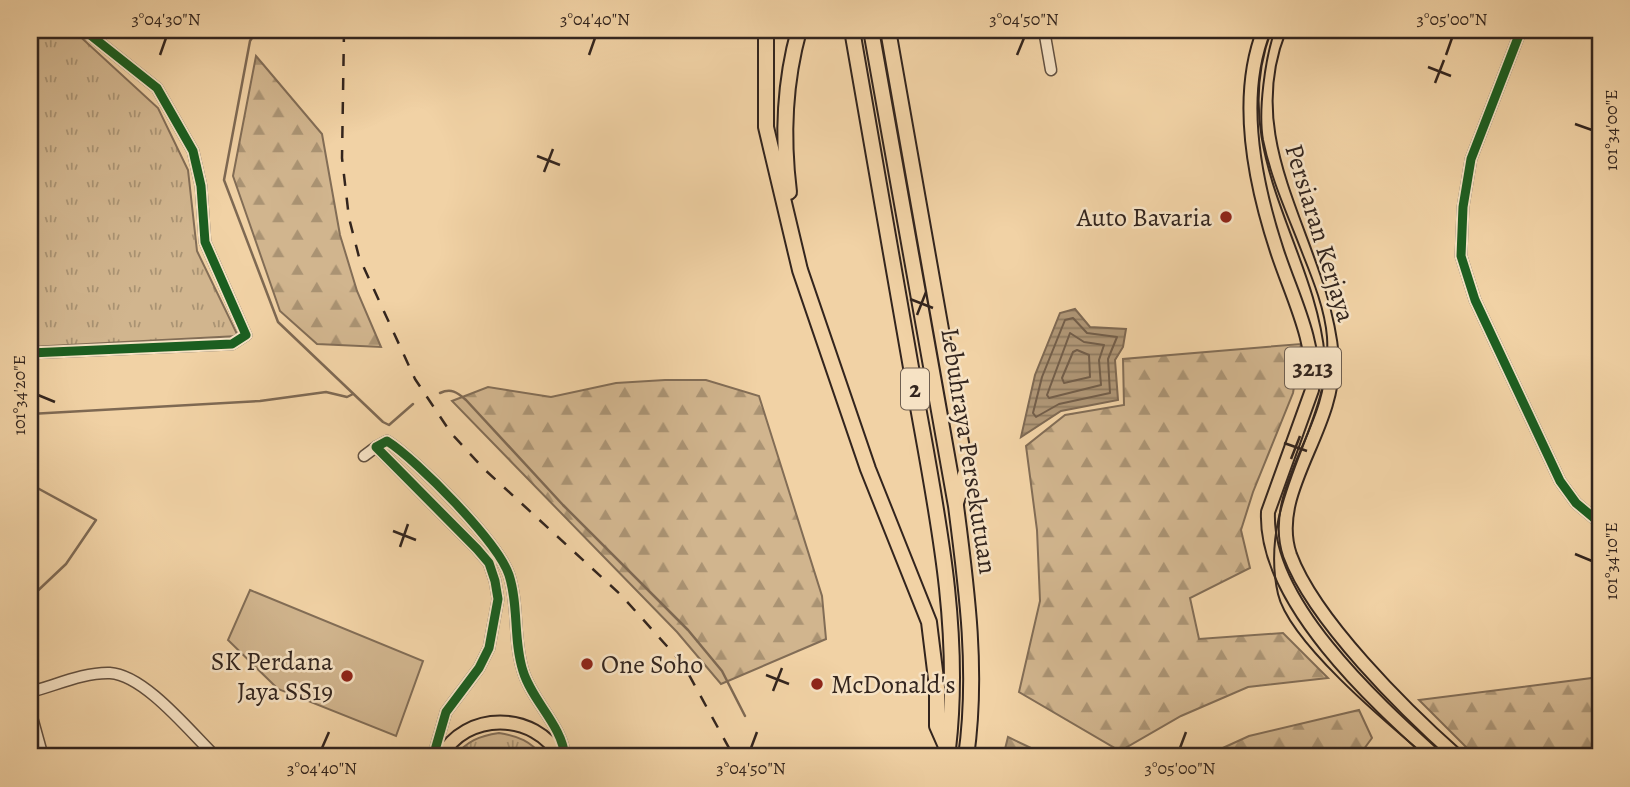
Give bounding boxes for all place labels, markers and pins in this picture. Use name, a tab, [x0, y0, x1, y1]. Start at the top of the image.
place label: Auto Bavaria	[1076, 200, 1212, 235]
marker: Auto Bavaria	[1218, 209, 1234, 225]
place label: SK Perdana Jaya SS19	[211, 644, 333, 709]
place label: One Soho	[601, 647, 703, 682]
marker: One Soho	[579, 656, 595, 672]
place label: McDonald's	[831, 667, 956, 702]
marker: SK Perdana Jaya SS19	[339, 668, 355, 684]
marker: McDonald's	[809, 676, 825, 692]

